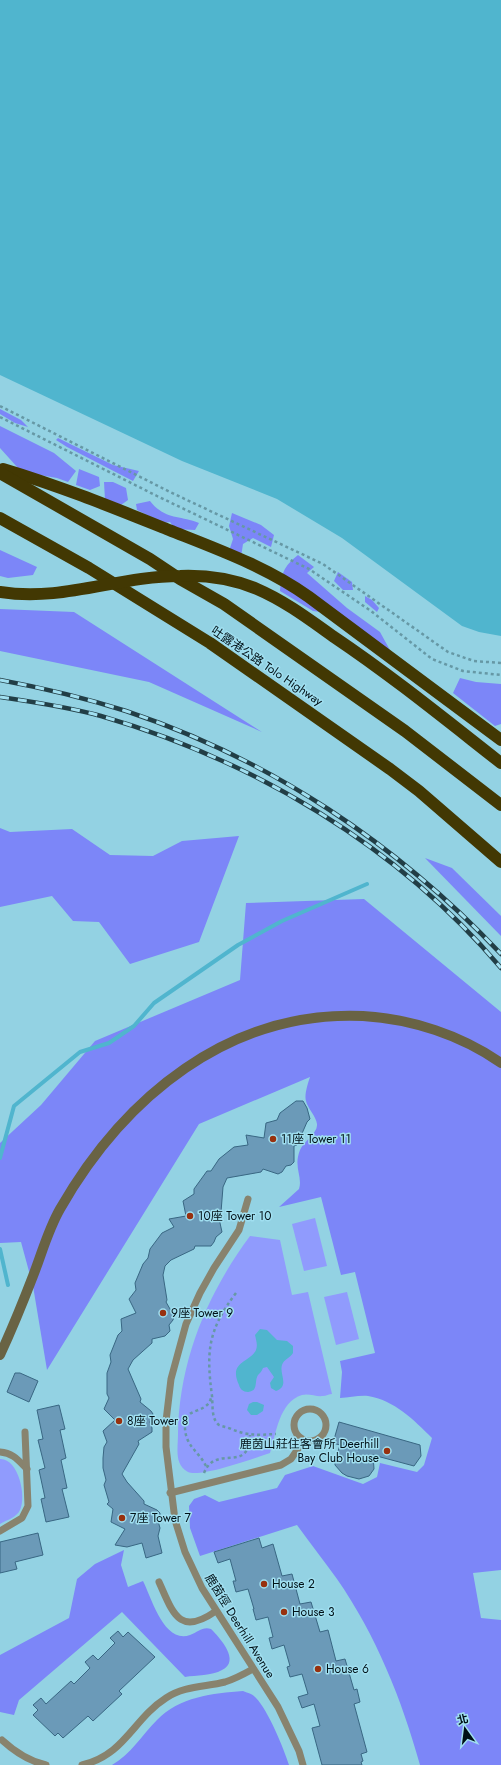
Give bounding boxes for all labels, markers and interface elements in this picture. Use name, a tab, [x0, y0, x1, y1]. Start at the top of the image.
street label: 吐露港公路 Tolo Highway	[208, 622, 327, 711]
place label: 11座 Tower 11	[281, 1130, 351, 1148]
marker: 11座 Tower 11	[268, 1134, 278, 1144]
place label: 10座 Tower 10	[198, 1207, 271, 1225]
marker: 10座 Tower 10	[185, 1211, 195, 1221]
place label: 9座 Tower 9	[171, 1304, 233, 1322]
marker: 9座 Tower 9	[158, 1308, 168, 1318]
place label: 8座 Tower 8	[127, 1412, 188, 1430]
marker: 8座 Tower 8	[114, 1416, 124, 1426]
place label: 鹿茵山莊住客會所 Deerhill Bay Club House	[240, 1435, 379, 1467]
marker: 鹿茵山莊住客會所 Deerhill Bay Club House	[382, 1446, 392, 1456]
place label: 7座 Tower 7	[130, 1509, 192, 1527]
marker: 7座 Tower 7	[117, 1513, 127, 1523]
street label: 鹿茵徑 Deerhill Avenue	[201, 1570, 279, 1682]
place label: House 2	[272, 1575, 315, 1593]
marker: House 2	[259, 1579, 269, 1589]
place label: House 3	[292, 1603, 335, 1621]
marker: House 3	[279, 1607, 289, 1617]
place label: House 6	[326, 1660, 369, 1678]
marker: House 6	[313, 1664, 323, 1674]
north arrow	[445, 1709, 485, 1749]
text: 北	[455, 1710, 470, 1728]

